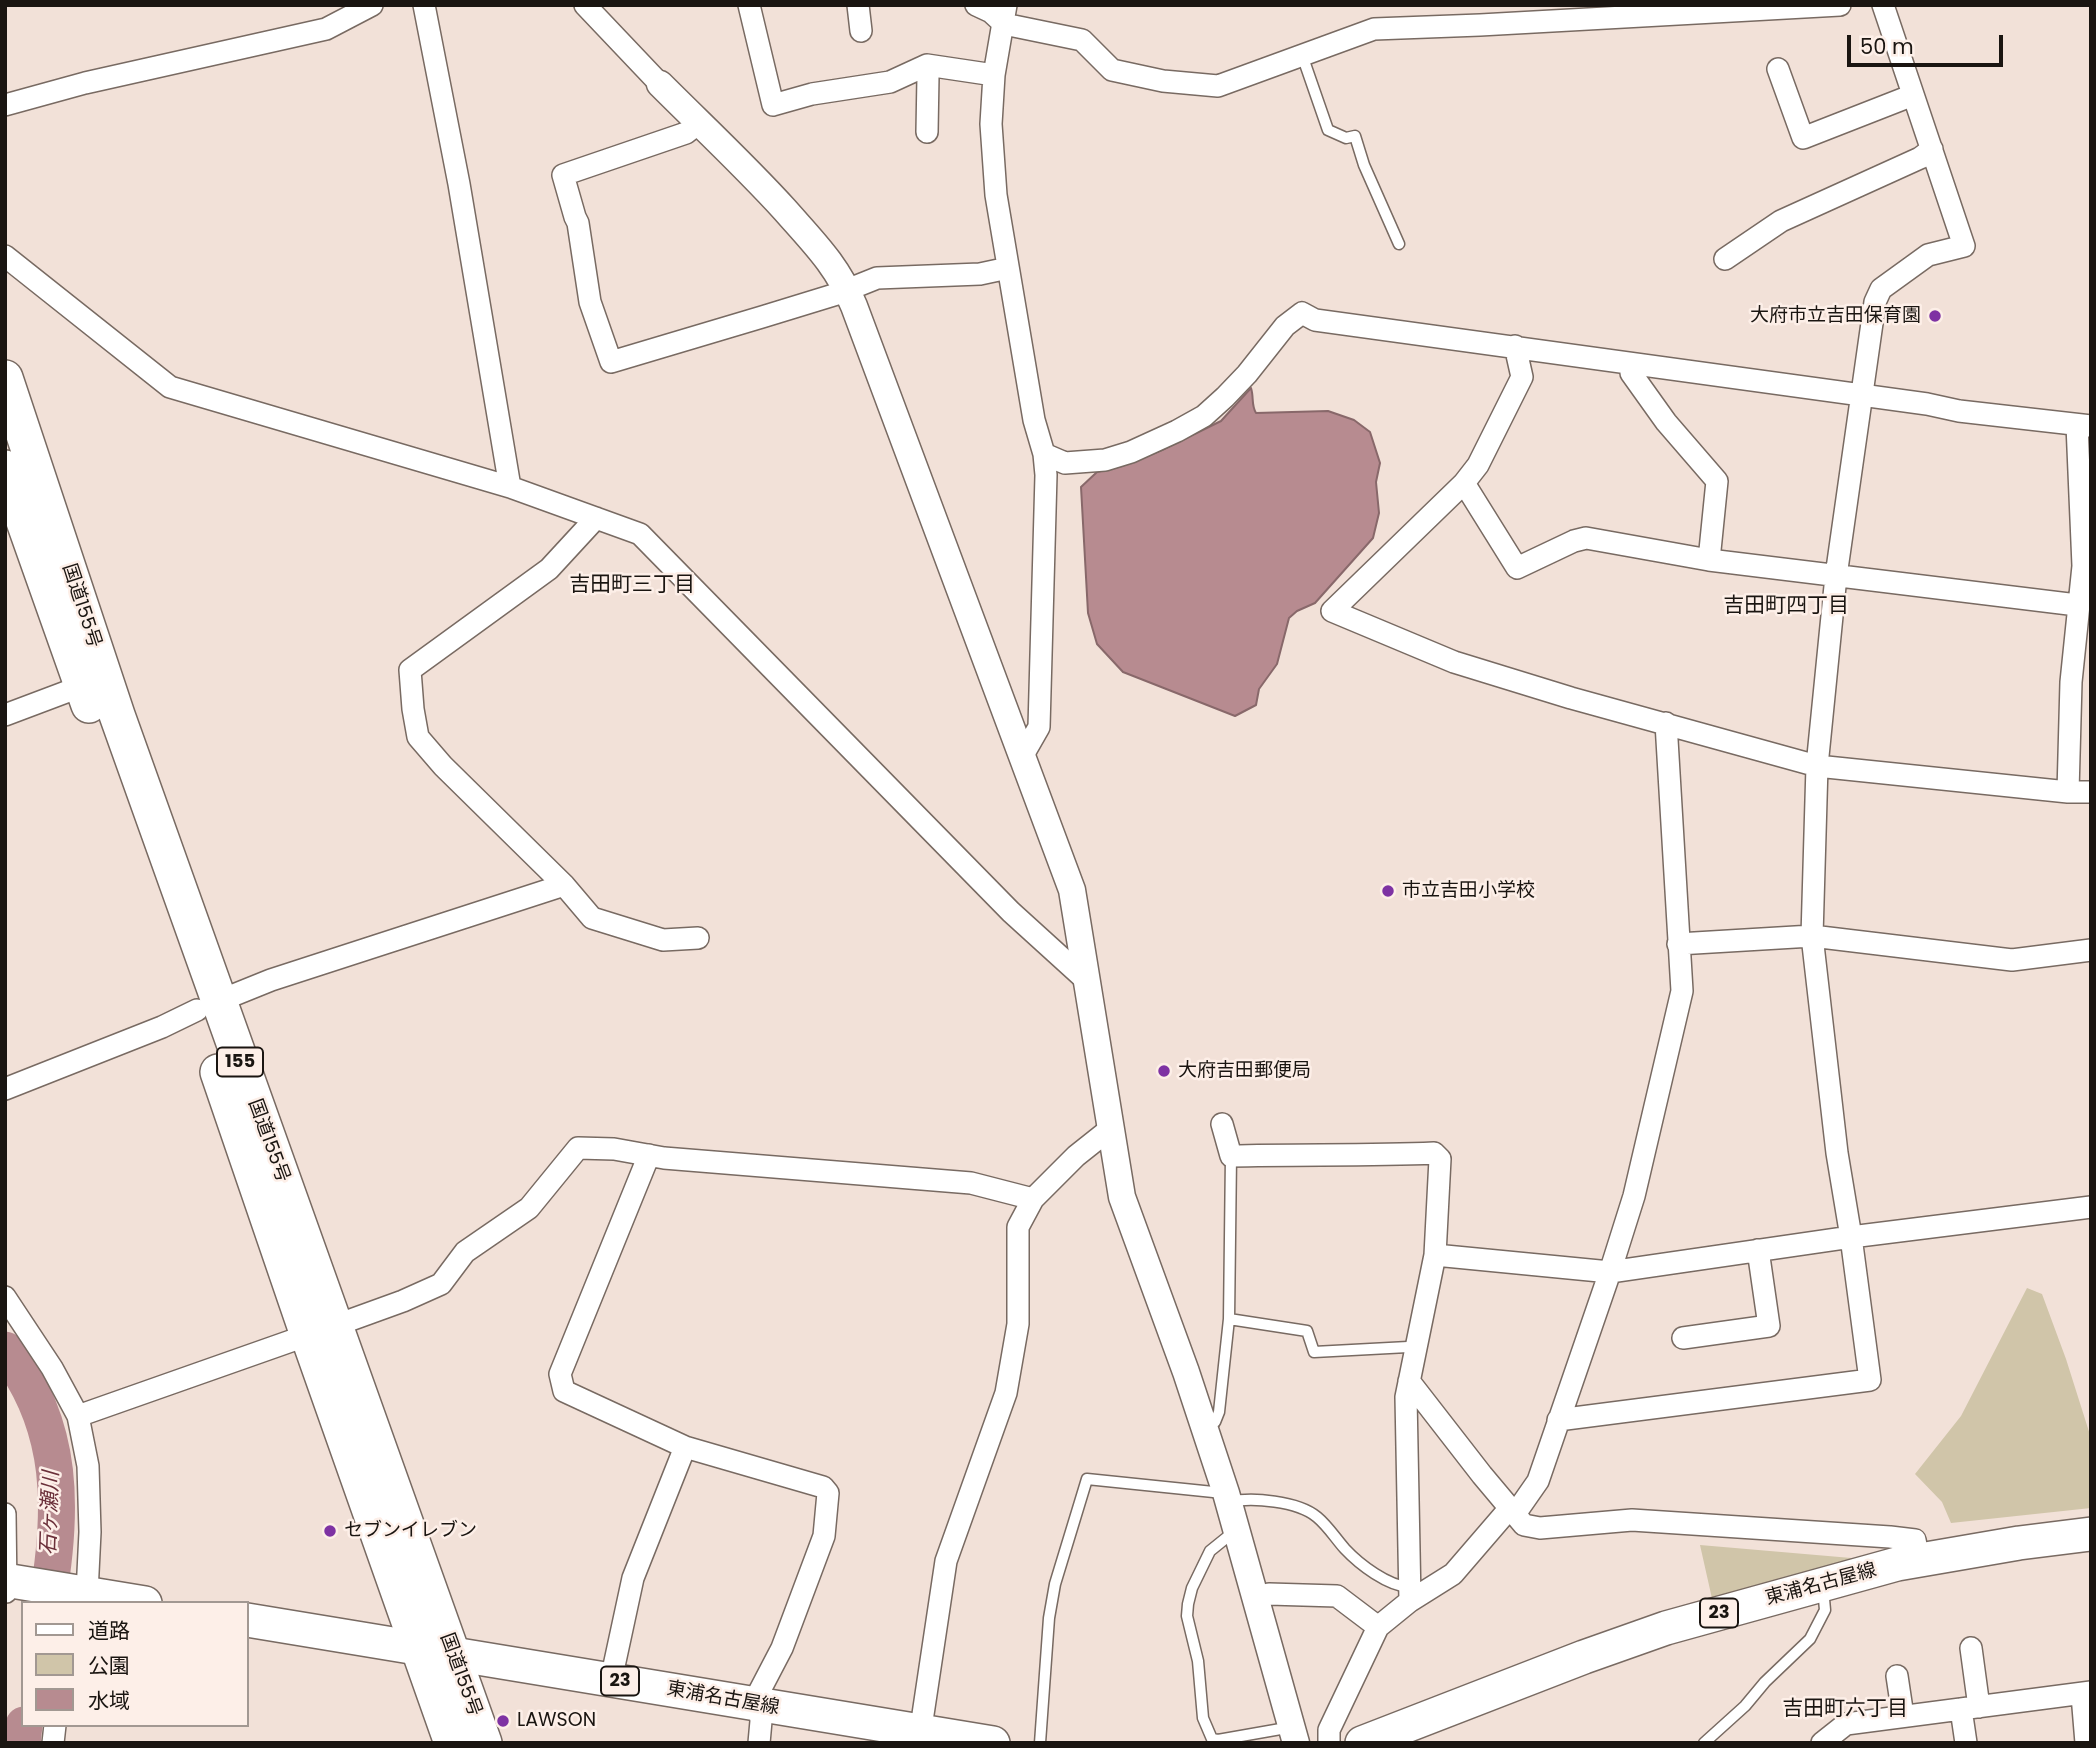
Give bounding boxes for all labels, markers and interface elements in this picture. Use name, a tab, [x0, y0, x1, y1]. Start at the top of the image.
scale bar	[1851, 21, 2007, 65]
text: 50 m	[1860, 32, 1914, 61]
place label: 大府市立吉田保育園	[1750, 305, 1921, 327]
marker: 大府市立吉田保育園	[1927, 308, 1943, 324]
street label: 国道155号	[57, 561, 105, 651]
district label: 吉田町三丁目	[569, 573, 695, 599]
district label: 吉田町四丁目	[1723, 594, 1849, 620]
place label: 市立吉田小学校	[1402, 880, 1535, 902]
marker: 市立吉田小学校	[1380, 883, 1396, 899]
road number: 155	[217, 1048, 263, 1077]
place label: 大府吉田郵便局	[1178, 1060, 1311, 1082]
marker: 大府吉田郵便局	[1156, 1063, 1172, 1079]
street label: 国道155号	[242, 1096, 294, 1186]
water label: 石ヶ瀬川	[37, 1471, 65, 1555]
place label: セブンイレブン	[344, 1520, 477, 1542]
marker: セブンイレブン	[322, 1523, 338, 1539]
street label: 東浦名古屋線	[1763, 1559, 1879, 1611]
road number: 23	[1700, 1598, 1738, 1628]
legend	[21, 1601, 248, 1727]
text: 道路	[88, 1616, 130, 1645]
street label: 国道155号	[434, 1630, 486, 1720]
text: 公園	[88, 1651, 130, 1680]
road number: 23	[601, 1666, 639, 1696]
street label: 東浦名古屋線	[665, 1678, 781, 1720]
text: 水域	[88, 1686, 130, 1715]
district label: 吉田町六丁目	[1782, 1697, 1908, 1723]
place label: LAWSON	[517, 1710, 596, 1732]
marker: LAWSON	[495, 1713, 511, 1729]

